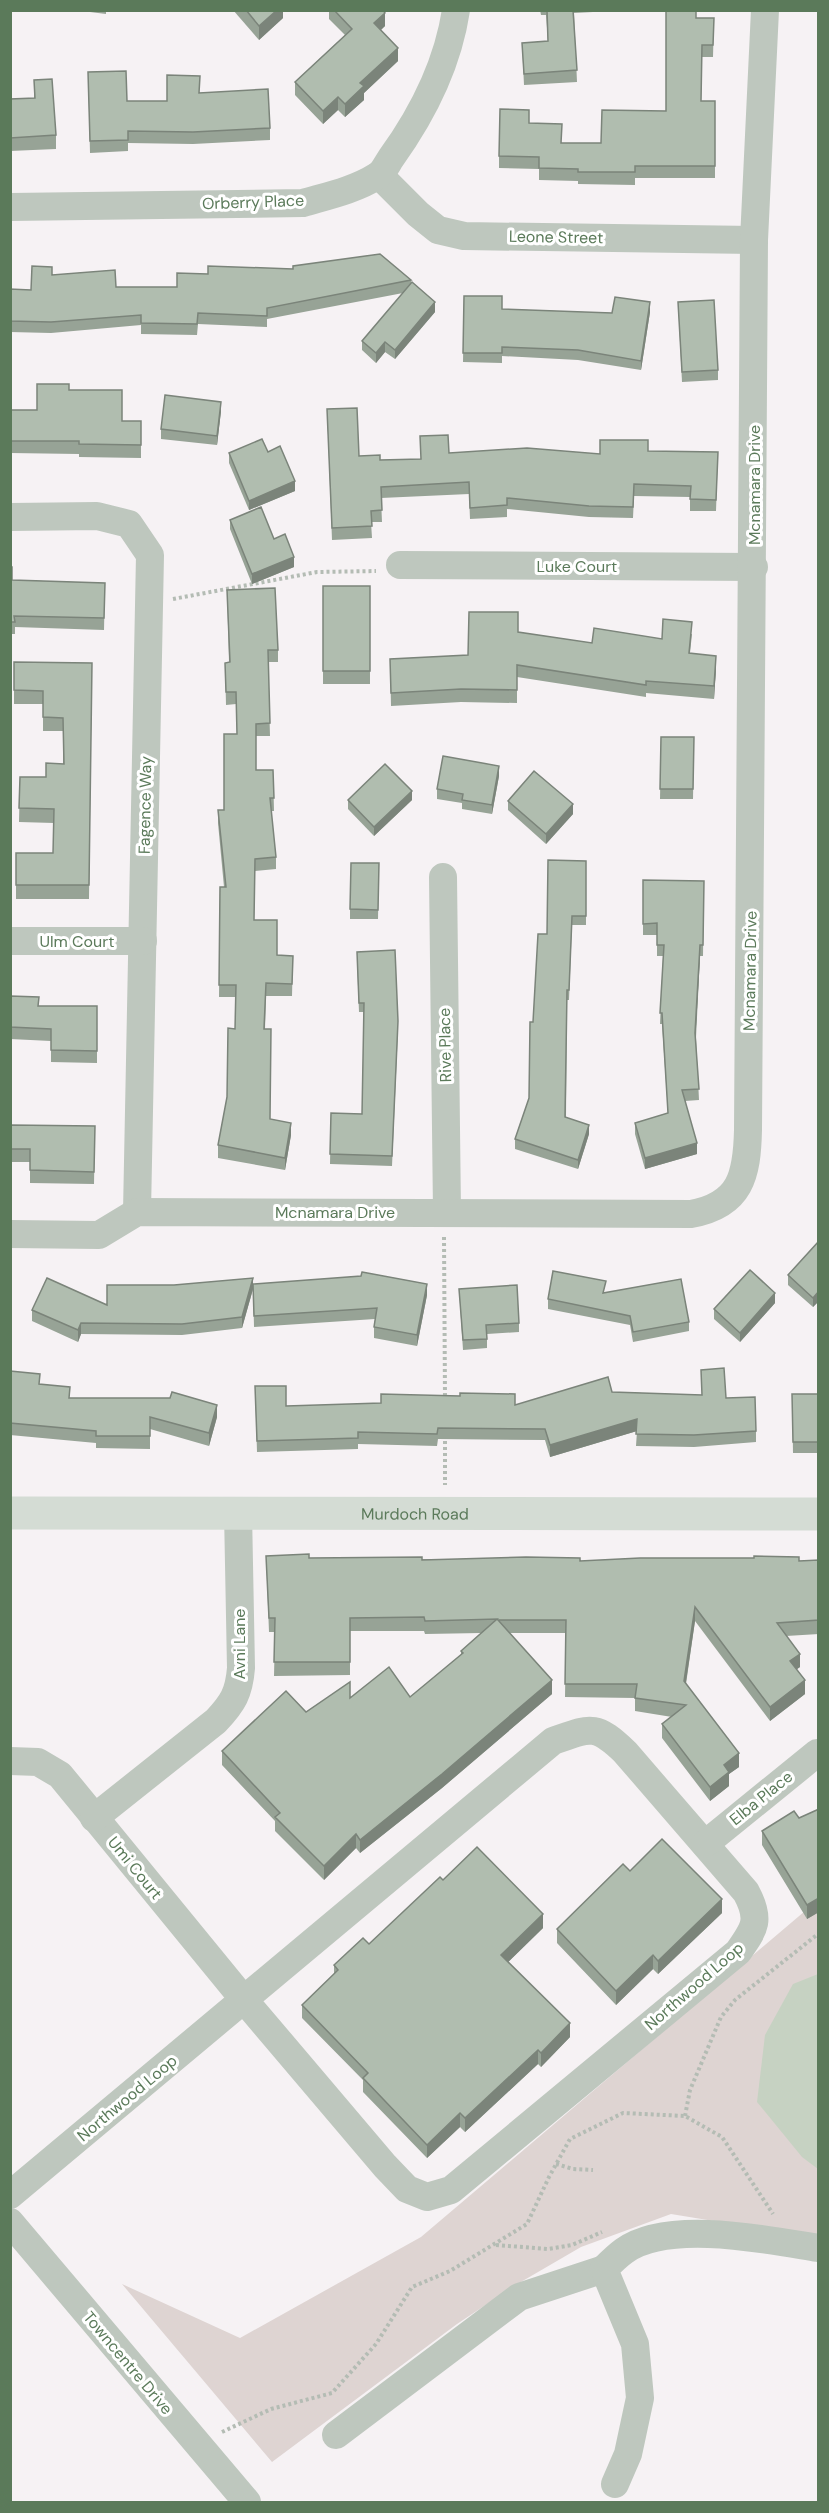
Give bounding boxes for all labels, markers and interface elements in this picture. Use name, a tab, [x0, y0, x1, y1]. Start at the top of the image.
street label: Orberry Place	[202, 190, 304, 214]
street label: Leone Street	[509, 226, 603, 248]
street label: Mcnamara Drive	[744, 425, 765, 545]
street label: Luke Court	[537, 556, 617, 577]
street label: Fagence Way	[134, 756, 156, 854]
street label: Mcnamara Drive	[738, 911, 762, 1031]
street label: Ulm Court	[40, 931, 114, 952]
street label: Rive Place	[434, 1008, 456, 1082]
street label: Mcnamara Drive	[275, 1202, 395, 1223]
street label: Murdoch Road	[361, 1503, 469, 1524]
street label: Avni Lane	[229, 1609, 250, 1679]
street label: Elba Place	[725, 1766, 797, 1830]
street label: Umi Court	[103, 1832, 167, 1904]
street label: Northwood Loop	[640, 1937, 748, 2035]
street label: Northwood Loop	[73, 2050, 181, 2146]
street label: Towncentre Drive	[79, 2307, 177, 2419]

